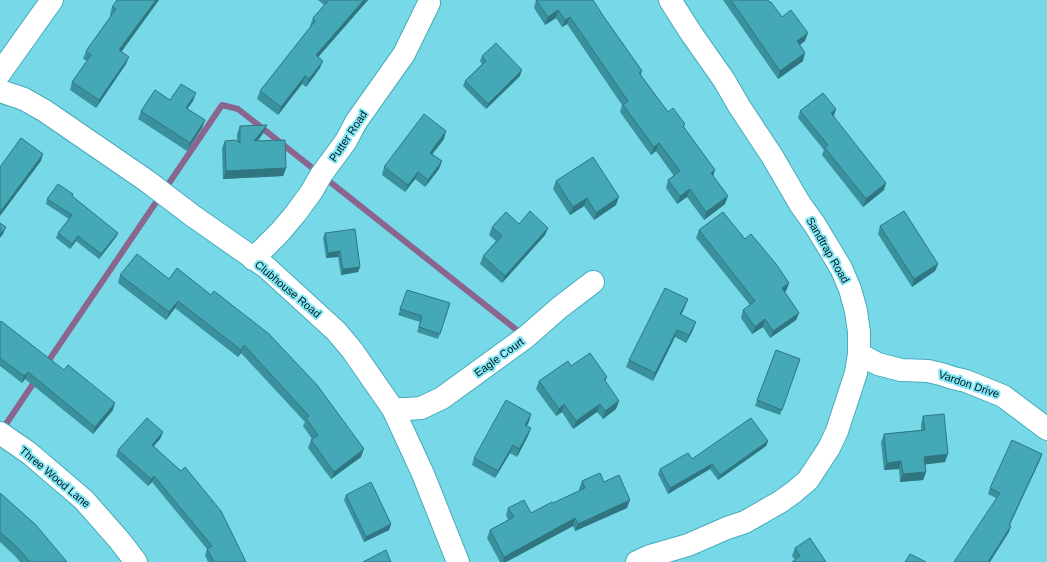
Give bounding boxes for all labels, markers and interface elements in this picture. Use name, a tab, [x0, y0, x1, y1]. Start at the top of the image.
street label: Putter Road	[327, 108, 369, 164]
street label: Sandtrap Road	[804, 215, 852, 285]
street label: Clubhouse Road	[253, 258, 323, 320]
street label: Eagle Court	[472, 335, 526, 379]
street label: Vardon Drive	[937, 368, 1001, 400]
street label: Three Wood Lane	[17, 444, 93, 510]

